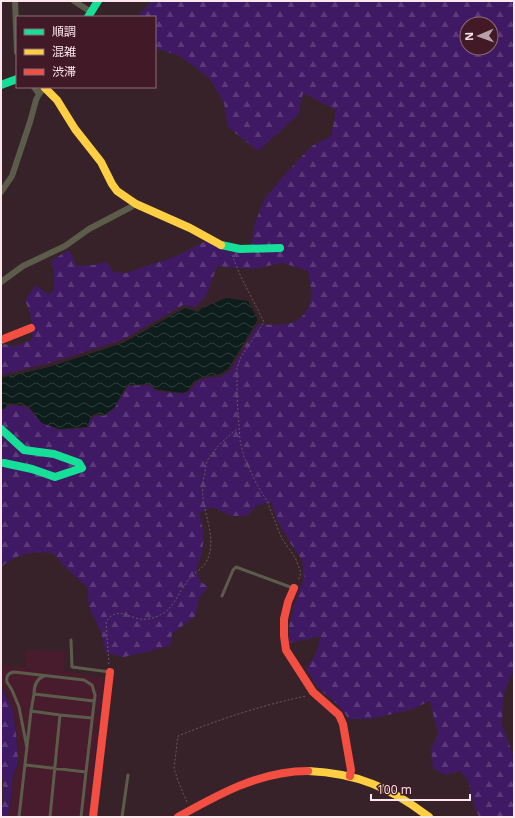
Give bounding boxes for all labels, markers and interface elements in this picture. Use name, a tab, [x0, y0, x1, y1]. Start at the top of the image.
legend	[16, 16, 156, 88]
north arrow	[459, 16, 499, 56]
text: 順調	[52, 23, 76, 40]
text: N	[461, 32, 476, 41]
text: 混雑	[52, 43, 76, 60]
text: 渋滞	[52, 63, 76, 80]
scale bar	[371, 776, 470, 802]
text: 100 m	[377, 781, 412, 798]

